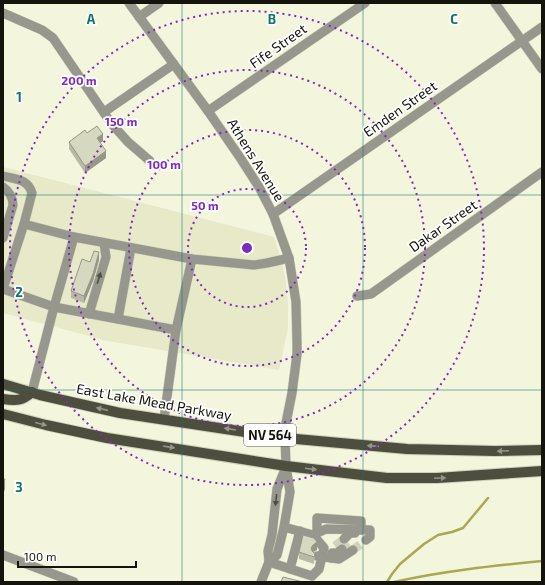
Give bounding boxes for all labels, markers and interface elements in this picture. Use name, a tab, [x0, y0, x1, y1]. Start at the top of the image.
text: A	[87, 11, 96, 27]
text: B	[268, 11, 276, 27]
text: C	[450, 11, 458, 27]
street label: Fife Street	[246, 20, 310, 71]
text: 200 m	[61, 73, 97, 87]
street label: Emden Street	[360, 77, 440, 140]
text: 1	[16, 89, 22, 105]
text: 150 m	[105, 114, 137, 128]
street label: Athens Avenue	[224, 115, 289, 204]
text: 100 m	[147, 157, 181, 171]
street label: Dakar Street	[405, 196, 480, 255]
text: 50 m	[191, 198, 219, 212]
centre of rings	[240, 241, 254, 255]
one-way arrow	[96, 272, 102, 284]
text: 2	[15, 284, 23, 300]
street label: East Lake Mead Parkway	[75, 379, 234, 424]
one-way arrow	[96, 405, 108, 411]
one-way arrow	[35, 421, 47, 427]
road number: NV 564	[244, 424, 296, 446]
one-way arrow	[224, 426, 236, 432]
one-way arrow	[367, 442, 379, 449]
one-way arrow	[162, 445, 175, 451]
one-way arrow	[496, 448, 509, 454]
one-way arrow	[305, 466, 317, 472]
one-way arrow	[434, 475, 447, 481]
text: 3	[15, 479, 23, 495]
one-way arrow	[273, 494, 279, 506]
scale bar	[18, 543, 136, 569]
text: 100 m	[24, 549, 56, 563]

